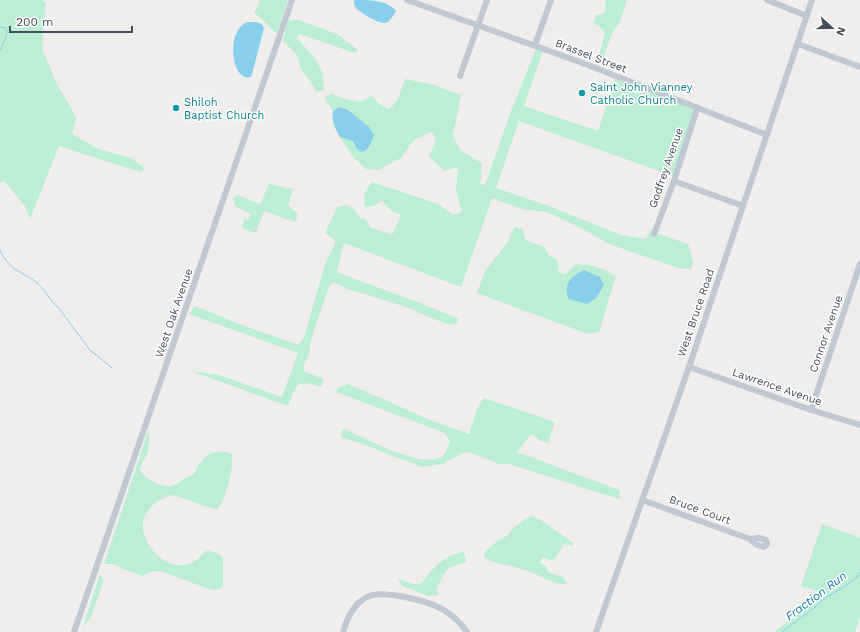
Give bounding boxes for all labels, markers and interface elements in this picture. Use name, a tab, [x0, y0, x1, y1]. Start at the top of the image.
scale bar	[10, 8, 132, 34]
north arrow	[812, 8, 852, 48]
text: 200 m	[16, 15, 53, 29]
text: N	[833, 25, 848, 38]
street label: Brassel Street	[553, 36, 629, 76]
place label: Saint John Vianney Catholic Church	[590, 81, 693, 107]
marker: Saint John Vianney Catholic Church	[577, 88, 587, 98]
place label: Shiloh Baptist Church	[184, 96, 264, 122]
marker: Shiloh Baptist Church	[171, 103, 181, 113]
street label: Godfrey Avenue	[646, 126, 686, 210]
street label: West Oak Avenue	[153, 267, 195, 359]
street label: West Bruce Road	[675, 267, 717, 359]
street label: Connor Avenue	[807, 294, 845, 374]
street label: Lawrence Avenue	[730, 366, 824, 408]
street label: Bruce Court	[668, 493, 733, 527]
water label: Fraction Run	[783, 568, 849, 624]

